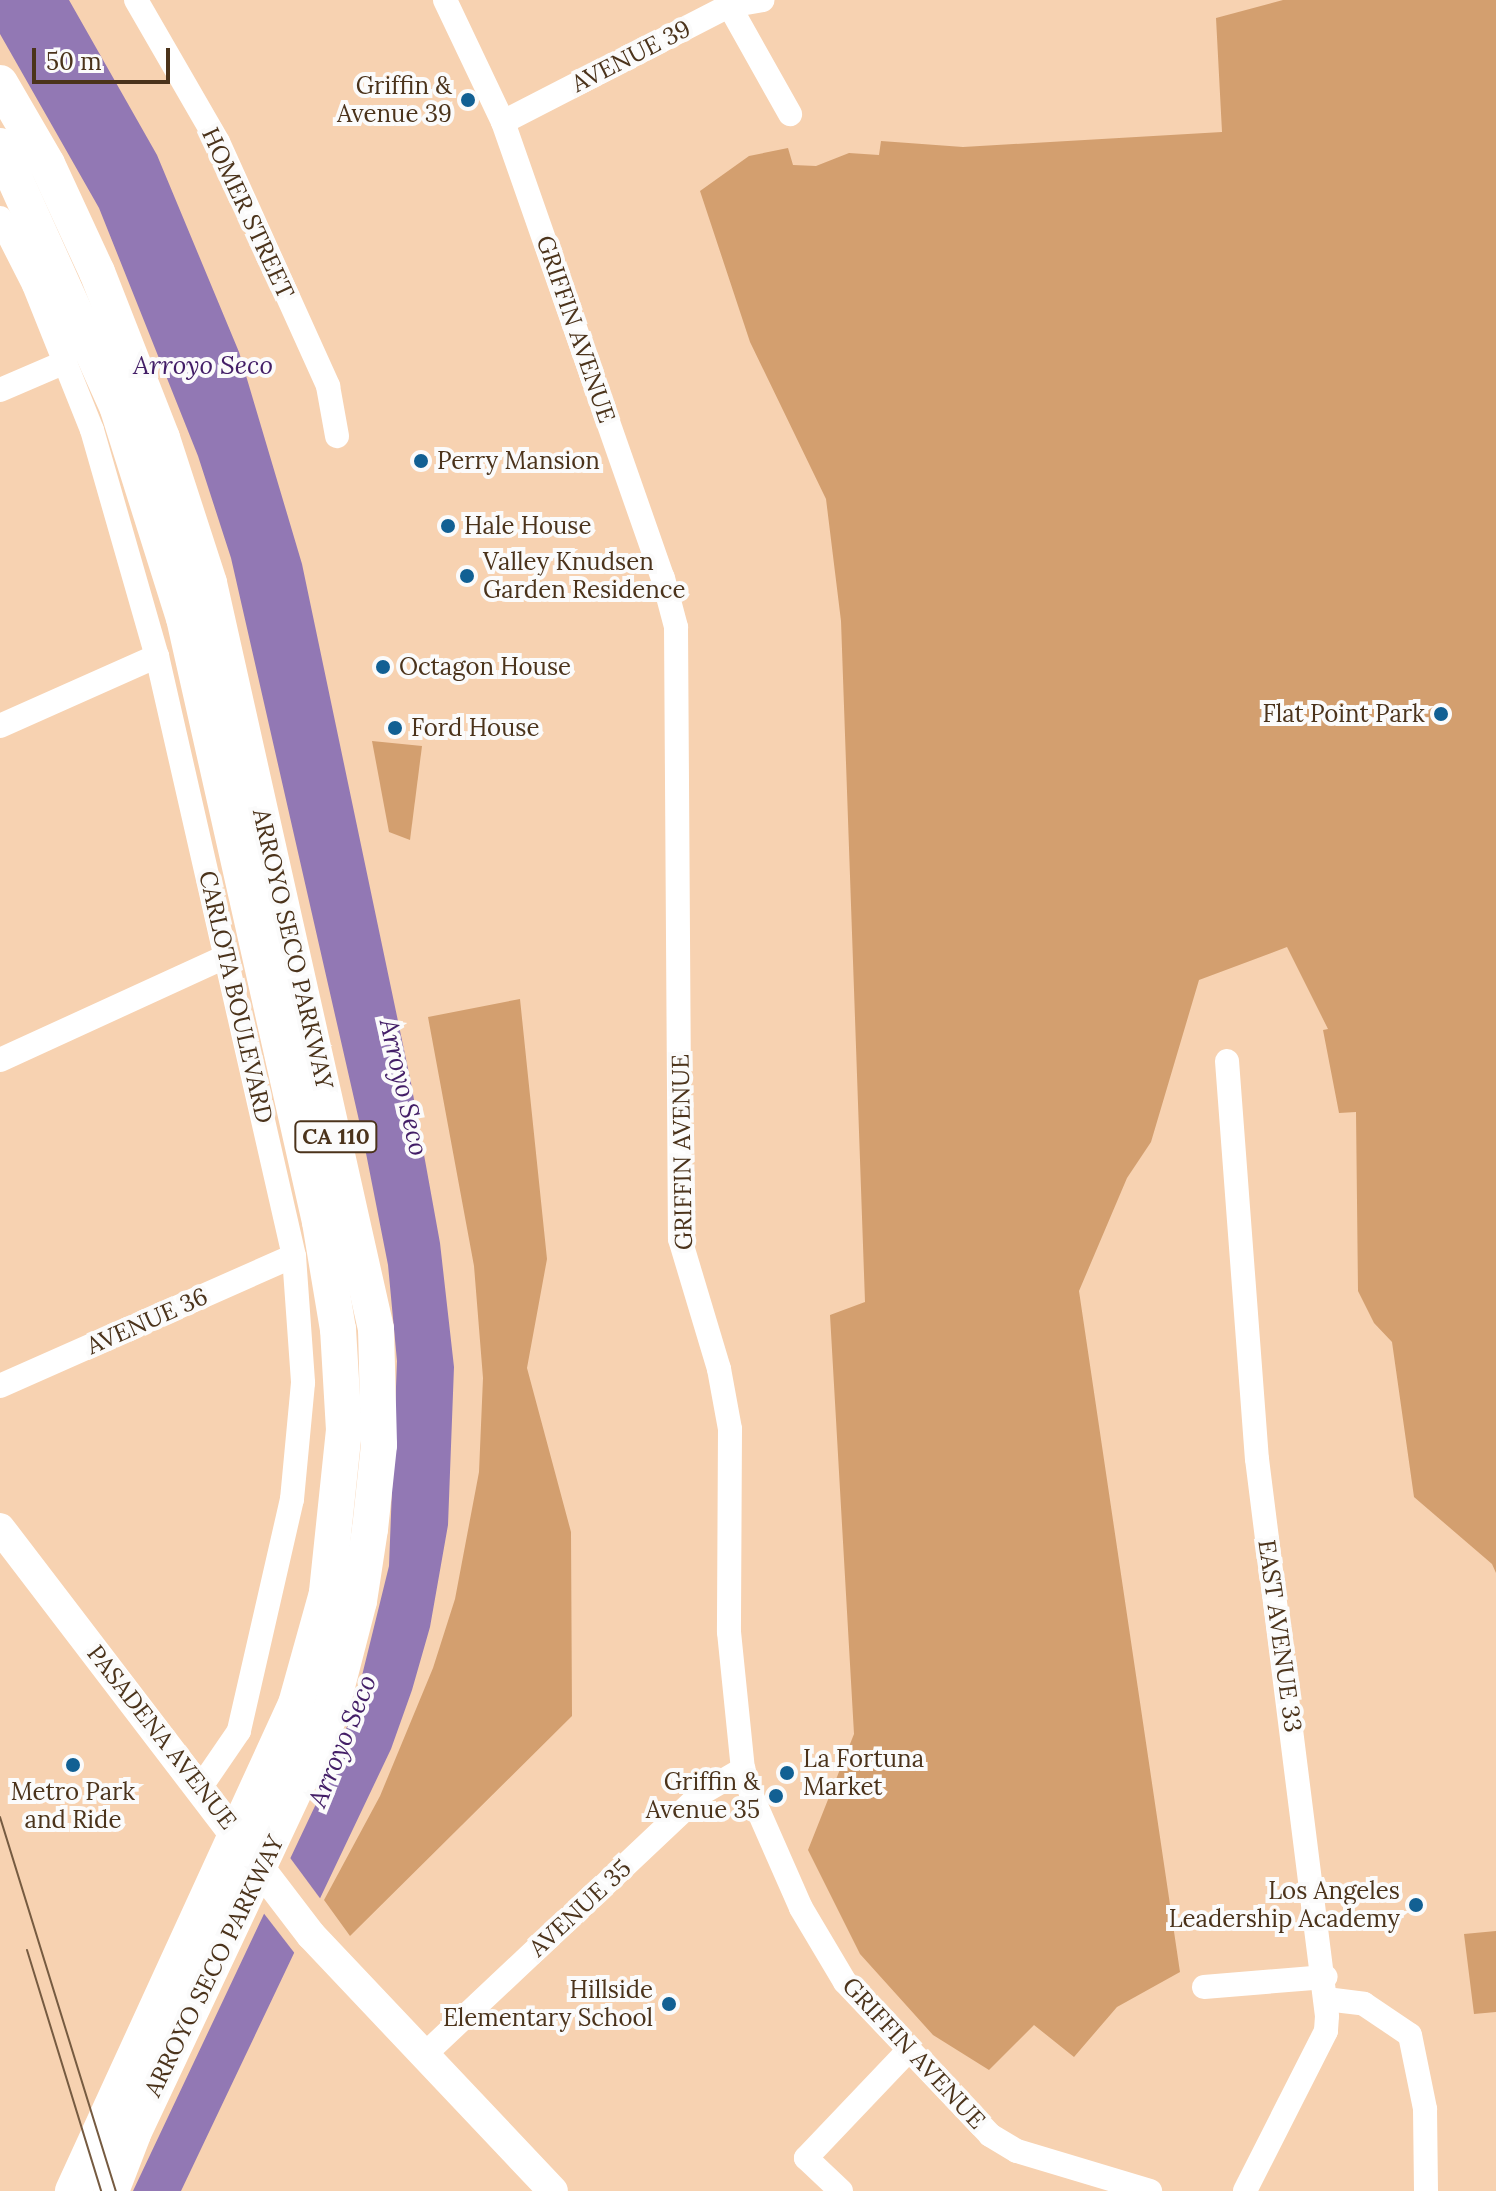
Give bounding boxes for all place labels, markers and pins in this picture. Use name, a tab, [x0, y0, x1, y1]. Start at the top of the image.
place label: Griffin & Avenue 39	[337, 72, 452, 128]
marker: Griffin & Avenue 39	[459, 91, 477, 109]
place label: Perry Mansion	[437, 447, 600, 475]
marker: Perry Mansion	[412, 452, 430, 470]
place label: Hale House	[464, 512, 591, 540]
marker: Hale House	[439, 517, 457, 535]
place label: Valley Knudsen Garden Residence	[483, 548, 685, 604]
marker: Valley Knudsen Garden Residence	[458, 567, 476, 585]
place label: Octagon House	[399, 653, 571, 681]
marker: Octagon House	[374, 658, 392, 676]
place label: Flat Point Park	[1263, 700, 1425, 728]
marker: Flat Point Park	[1432, 705, 1450, 723]
place label: Ford House	[411, 714, 539, 742]
marker: Ford House	[386, 719, 404, 737]
place label: La Fortuna Market	[803, 1745, 924, 1801]
marker: Metro Park and Ride	[64, 1756, 82, 1774]
marker: La Fortuna Market	[778, 1764, 796, 1782]
place label: Griffin & Avenue 35	[646, 1768, 760, 1824]
place label: Metro Park and Ride	[11, 1778, 135, 1834]
marker: Griffin & Avenue 35	[767, 1787, 785, 1805]
place label: Los Angeles Leadership Academy	[1169, 1877, 1400, 1933]
marker: Los Angeles Leadership Academy	[1407, 1896, 1425, 1914]
place label: Hillside Elementary School	[443, 1976, 653, 2032]
marker: Hillside Elementary School	[660, 1995, 678, 2013]

